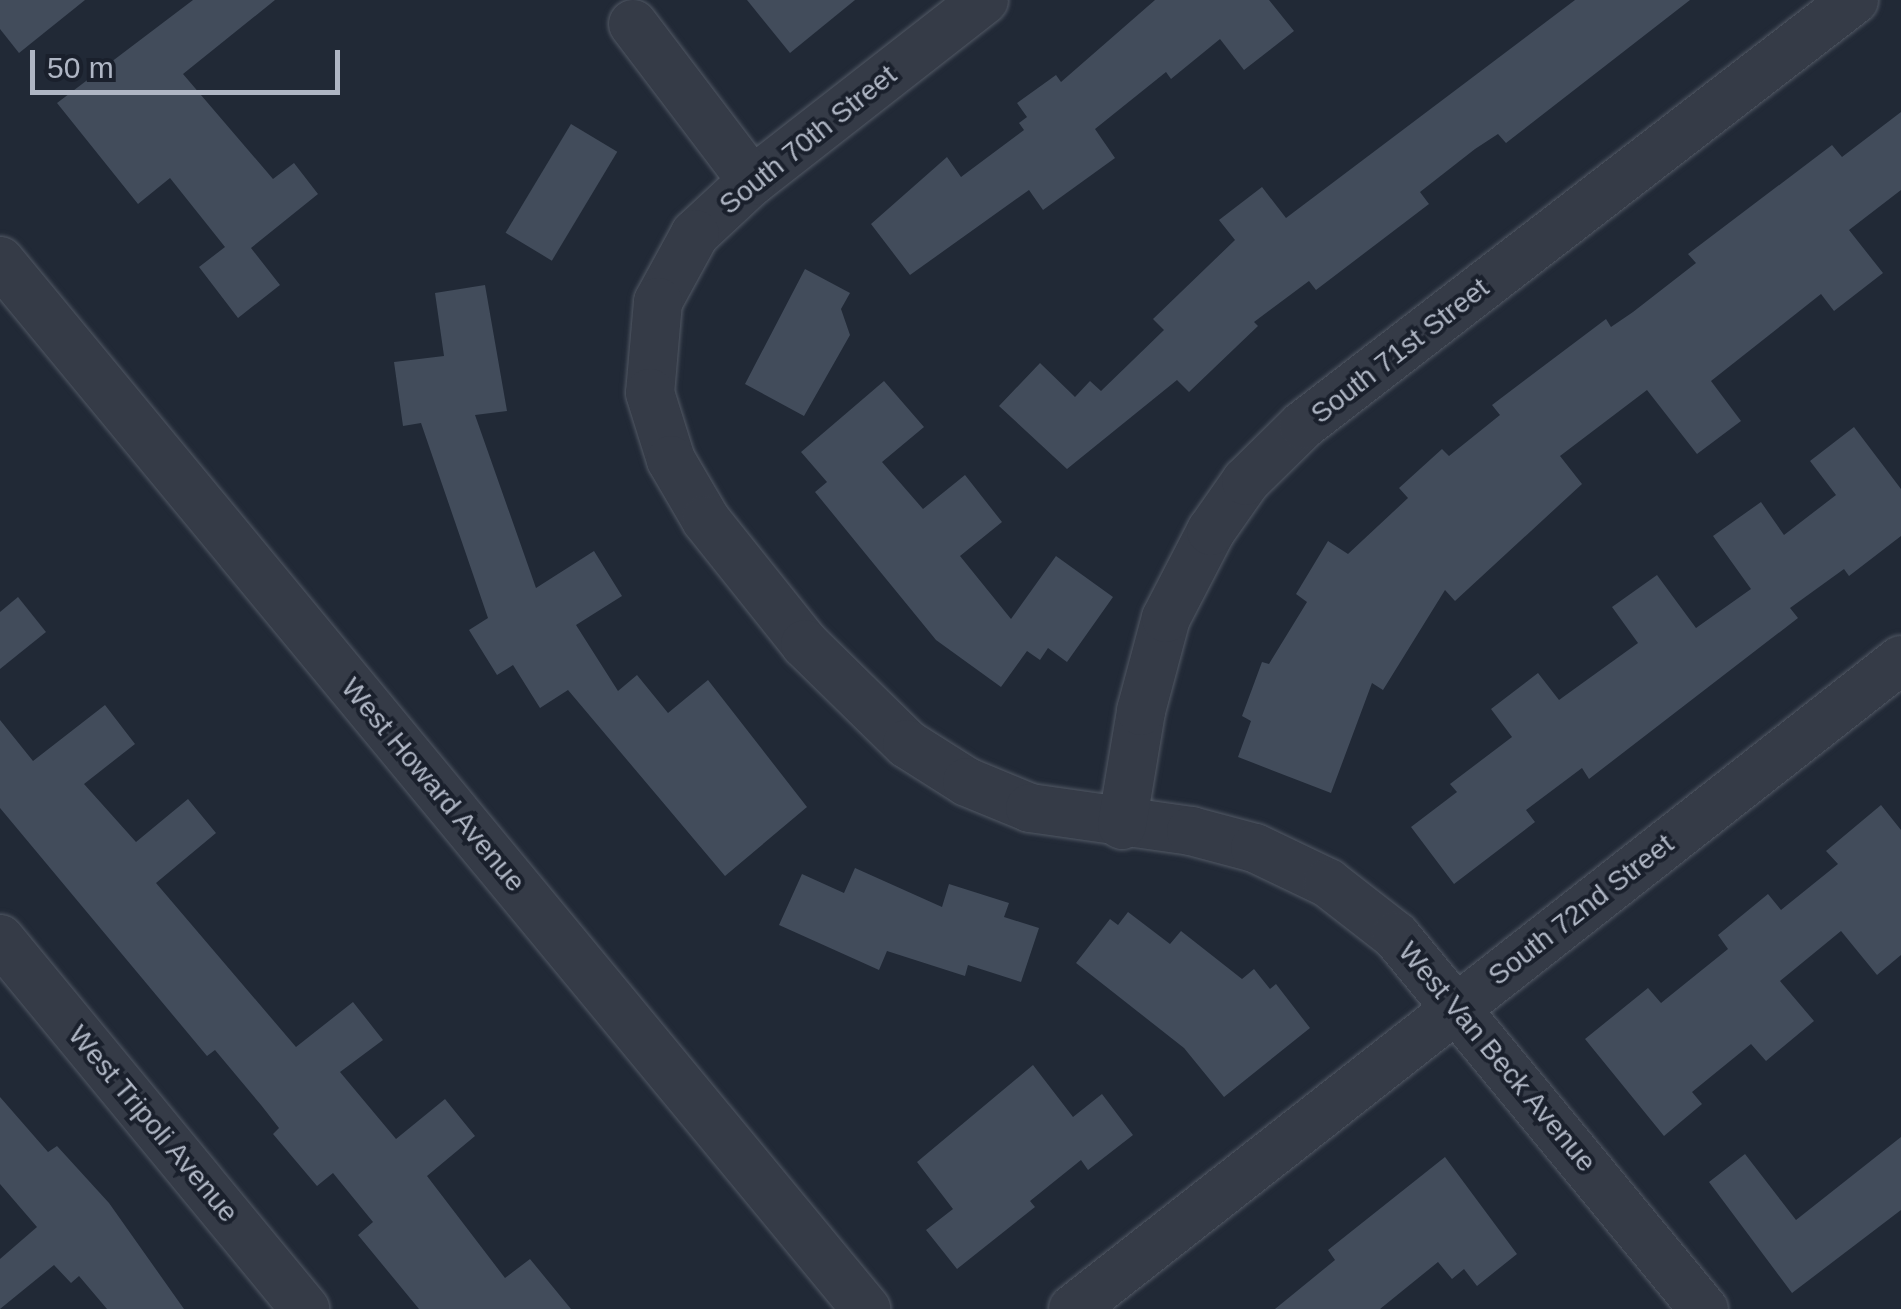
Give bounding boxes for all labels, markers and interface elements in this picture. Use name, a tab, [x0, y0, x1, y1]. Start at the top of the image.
scale bar	[35, 30, 345, 92]
text: 50 m	[47, 51, 114, 84]
street label: South 70th Street	[713, 58, 903, 222]
street label: South 71st Street	[1304, 271, 1496, 431]
street label: West Howard Avenue	[333, 671, 533, 899]
street label: South 72nd Street	[1482, 827, 1680, 993]
street label: West Van Beck Avenue	[1391, 935, 1603, 1179]
street label: West Tripoli Avenue	[60, 1018, 246, 1230]

